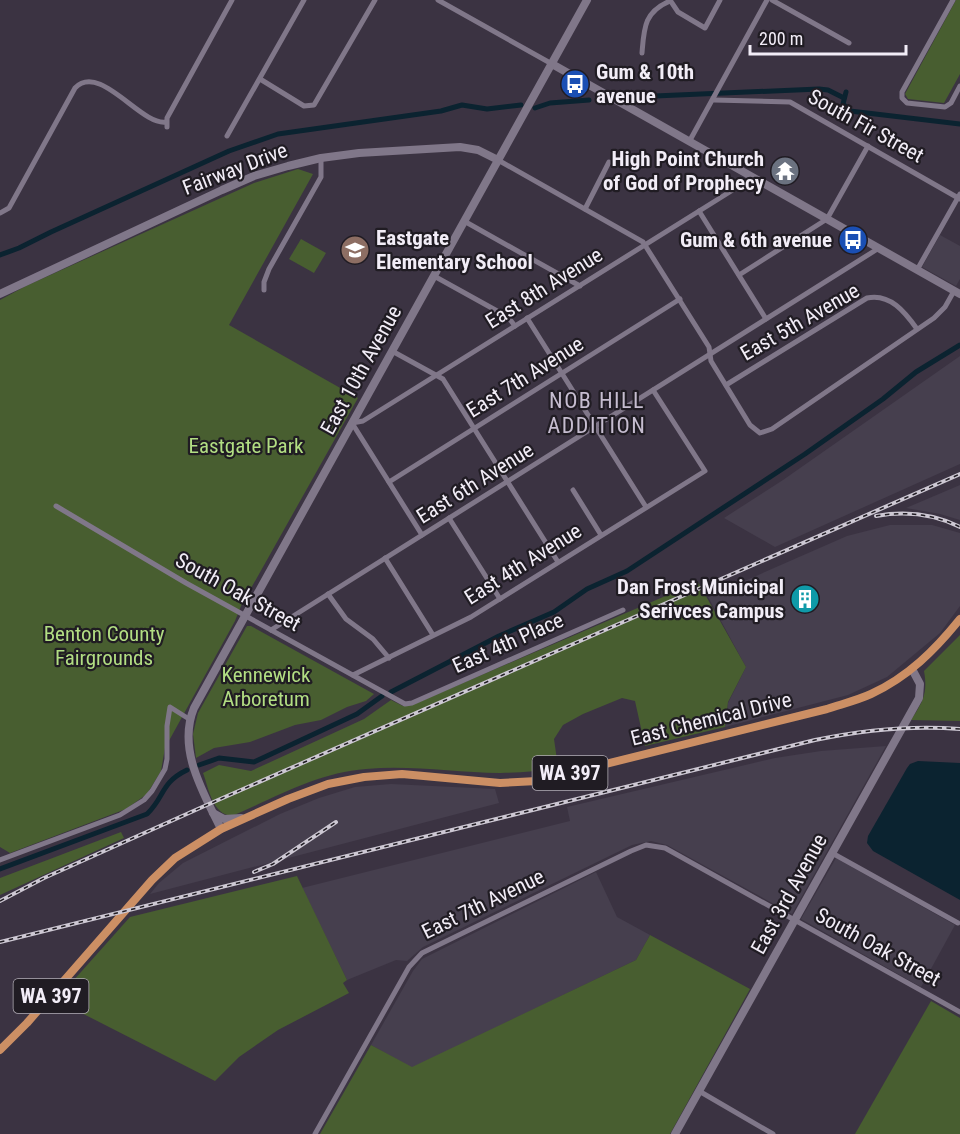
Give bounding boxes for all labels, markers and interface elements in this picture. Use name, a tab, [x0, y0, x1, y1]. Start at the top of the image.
scale bar	[750, 18, 906, 56]
text: 200 m	[759, 28, 803, 49]
place label: Gum & 10th avenue	[596, 60, 694, 108]
bus stop icon: Gum & 10th avenue	[559, 68, 591, 100]
street label: South Fir Street	[804, 84, 928, 168]
street label: Fairway Drive	[179, 138, 291, 200]
place label: High Point Church of God of Prophecy	[603, 147, 765, 195]
temple icon: High Point Church of God of Prophecy	[769, 155, 801, 187]
bus stop icon: Gum & 6th avenue	[837, 224, 869, 256]
place label: Eastgate Elementary School	[376, 226, 533, 274]
place label: Gum & 6th avenue	[680, 228, 832, 252]
school or university icon: Eastgate Elementary School	[339, 234, 371, 266]
street label: East 8th Avenue	[481, 242, 607, 333]
street label: East 5th Avenue	[736, 278, 864, 366]
street label: East 10th Avenue	[316, 301, 406, 439]
street label: East 7th Avenue	[462, 331, 588, 422]
district label: NOB HILL ADDITION	[548, 388, 646, 438]
park label: Eastgate Park	[188, 434, 304, 458]
street label: East 6th Avenue	[412, 437, 538, 528]
street label: East 4th Avenue	[460, 518, 586, 609]
street label: South Oak Street	[171, 548, 305, 636]
place label: Dan Frost Municipal Serivces Campus	[617, 575, 784, 623]
building icon: Dan Frost Municipal Serivces Campus	[789, 583, 821, 615]
street label: East 4th Place	[449, 608, 567, 678]
park label: Benton County Fairgrounds	[44, 622, 165, 670]
park label: Kennewick Arboretum	[222, 663, 311, 711]
street label: East Chemical Drive	[628, 687, 794, 751]
road number: WA 397	[532, 756, 608, 790]
street label: East 3rd Avenue	[746, 830, 832, 958]
street label: East 7th Avenue	[418, 864, 548, 944]
street label: South Oak Street	[811, 903, 945, 991]
road number: WA 397	[14, 979, 88, 1013]

